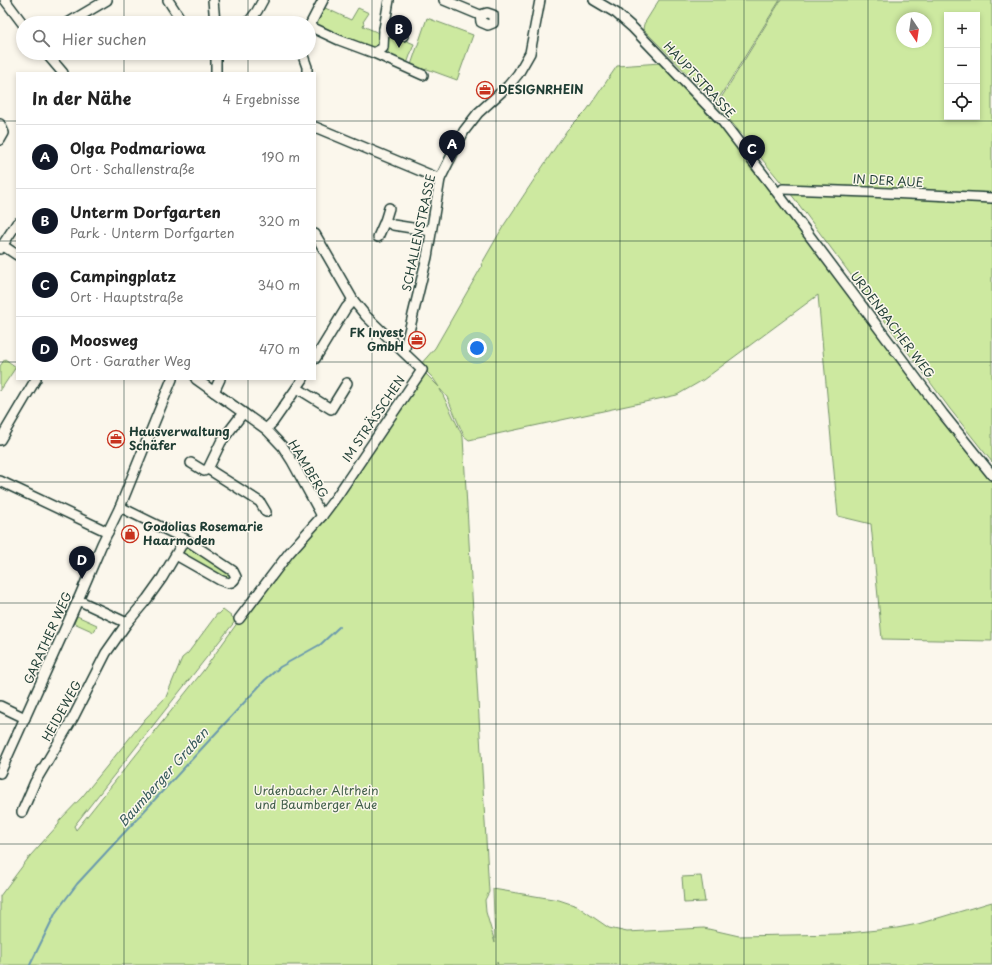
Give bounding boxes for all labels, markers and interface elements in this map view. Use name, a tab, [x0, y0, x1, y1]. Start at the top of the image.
north arrow	[896, 12, 932, 48]
map controls	[944, 12, 980, 120]
button: +	[944, 12, 980, 48]
pin: B	[386, 15, 412, 48]
search box	[16, 16, 316, 60]
icon: search	[30, 27, 52, 49]
text: Hier suchen	[62, 27, 147, 50]
street label: HAUPTSTRASSE	[660, 37, 740, 122]
button: −	[944, 48, 980, 84]
office icon: DESIGNRHEIN	[475, 80, 495, 100]
place label: DESIGNRHEIN	[498, 80, 584, 98]
button: locate	[944, 84, 980, 120]
text: In der Nähe	[32, 85, 131, 111]
text: 4 Ergebnisse	[223, 89, 300, 108]
pin: A	[439, 130, 465, 163]
pin: C	[739, 135, 765, 168]
text: Olga Podmariowa	[70, 136, 206, 159]
text: A	[40, 147, 50, 166]
text: 190 m	[261, 147, 300, 166]
text: Ort · Schallenstraße	[70, 159, 195, 178]
street label: IN DER AUE	[852, 169, 924, 191]
street label: SCHALLENSTRASSE	[397, 173, 439, 293]
text: Unterm Dorfgarten	[70, 200, 221, 223]
text: B	[41, 211, 49, 230]
text: 320 m	[258, 211, 300, 230]
text: Park · Unterm Dorfgarten	[70, 223, 234, 242]
text: Campingplatz	[70, 264, 176, 287]
street label: URDENBACHER WEG	[847, 267, 939, 382]
text: C	[40, 275, 50, 294]
text: 340 m	[257, 275, 300, 294]
text: Ort · Hauptstraße	[70, 287, 183, 306]
place label: FK Invest GmbH	[350, 323, 404, 355]
text: Moosweg	[70, 328, 138, 351]
office icon: FK Invest GmbH	[407, 330, 427, 350]
your location	[467, 338, 487, 358]
text: D	[40, 339, 50, 358]
text: 470 m	[259, 339, 300, 358]
text: Ort · Garather Weg	[70, 351, 191, 370]
street label: IM STRÄSSCHEN	[337, 372, 409, 465]
place label: Hausverwaltung Schäfer	[129, 422, 230, 454]
office icon: Hausverwaltung Schäfer	[106, 429, 126, 449]
street label: HAMBERG	[284, 436, 333, 501]
place label: Godolias Rosemarie Haarmoden	[143, 517, 264, 549]
shop icon: Godolias Rosemarie Haarmoden	[120, 524, 140, 544]
pin: D	[69, 546, 95, 579]
street label: GARATHER WEG	[19, 588, 76, 687]
street label: HEIDEWEG	[37, 677, 85, 744]
water label: Baumberger Graben	[113, 723, 213, 830]
park label: Urdenbacher Altrhein und Baumberger Aue	[253, 781, 379, 813]

